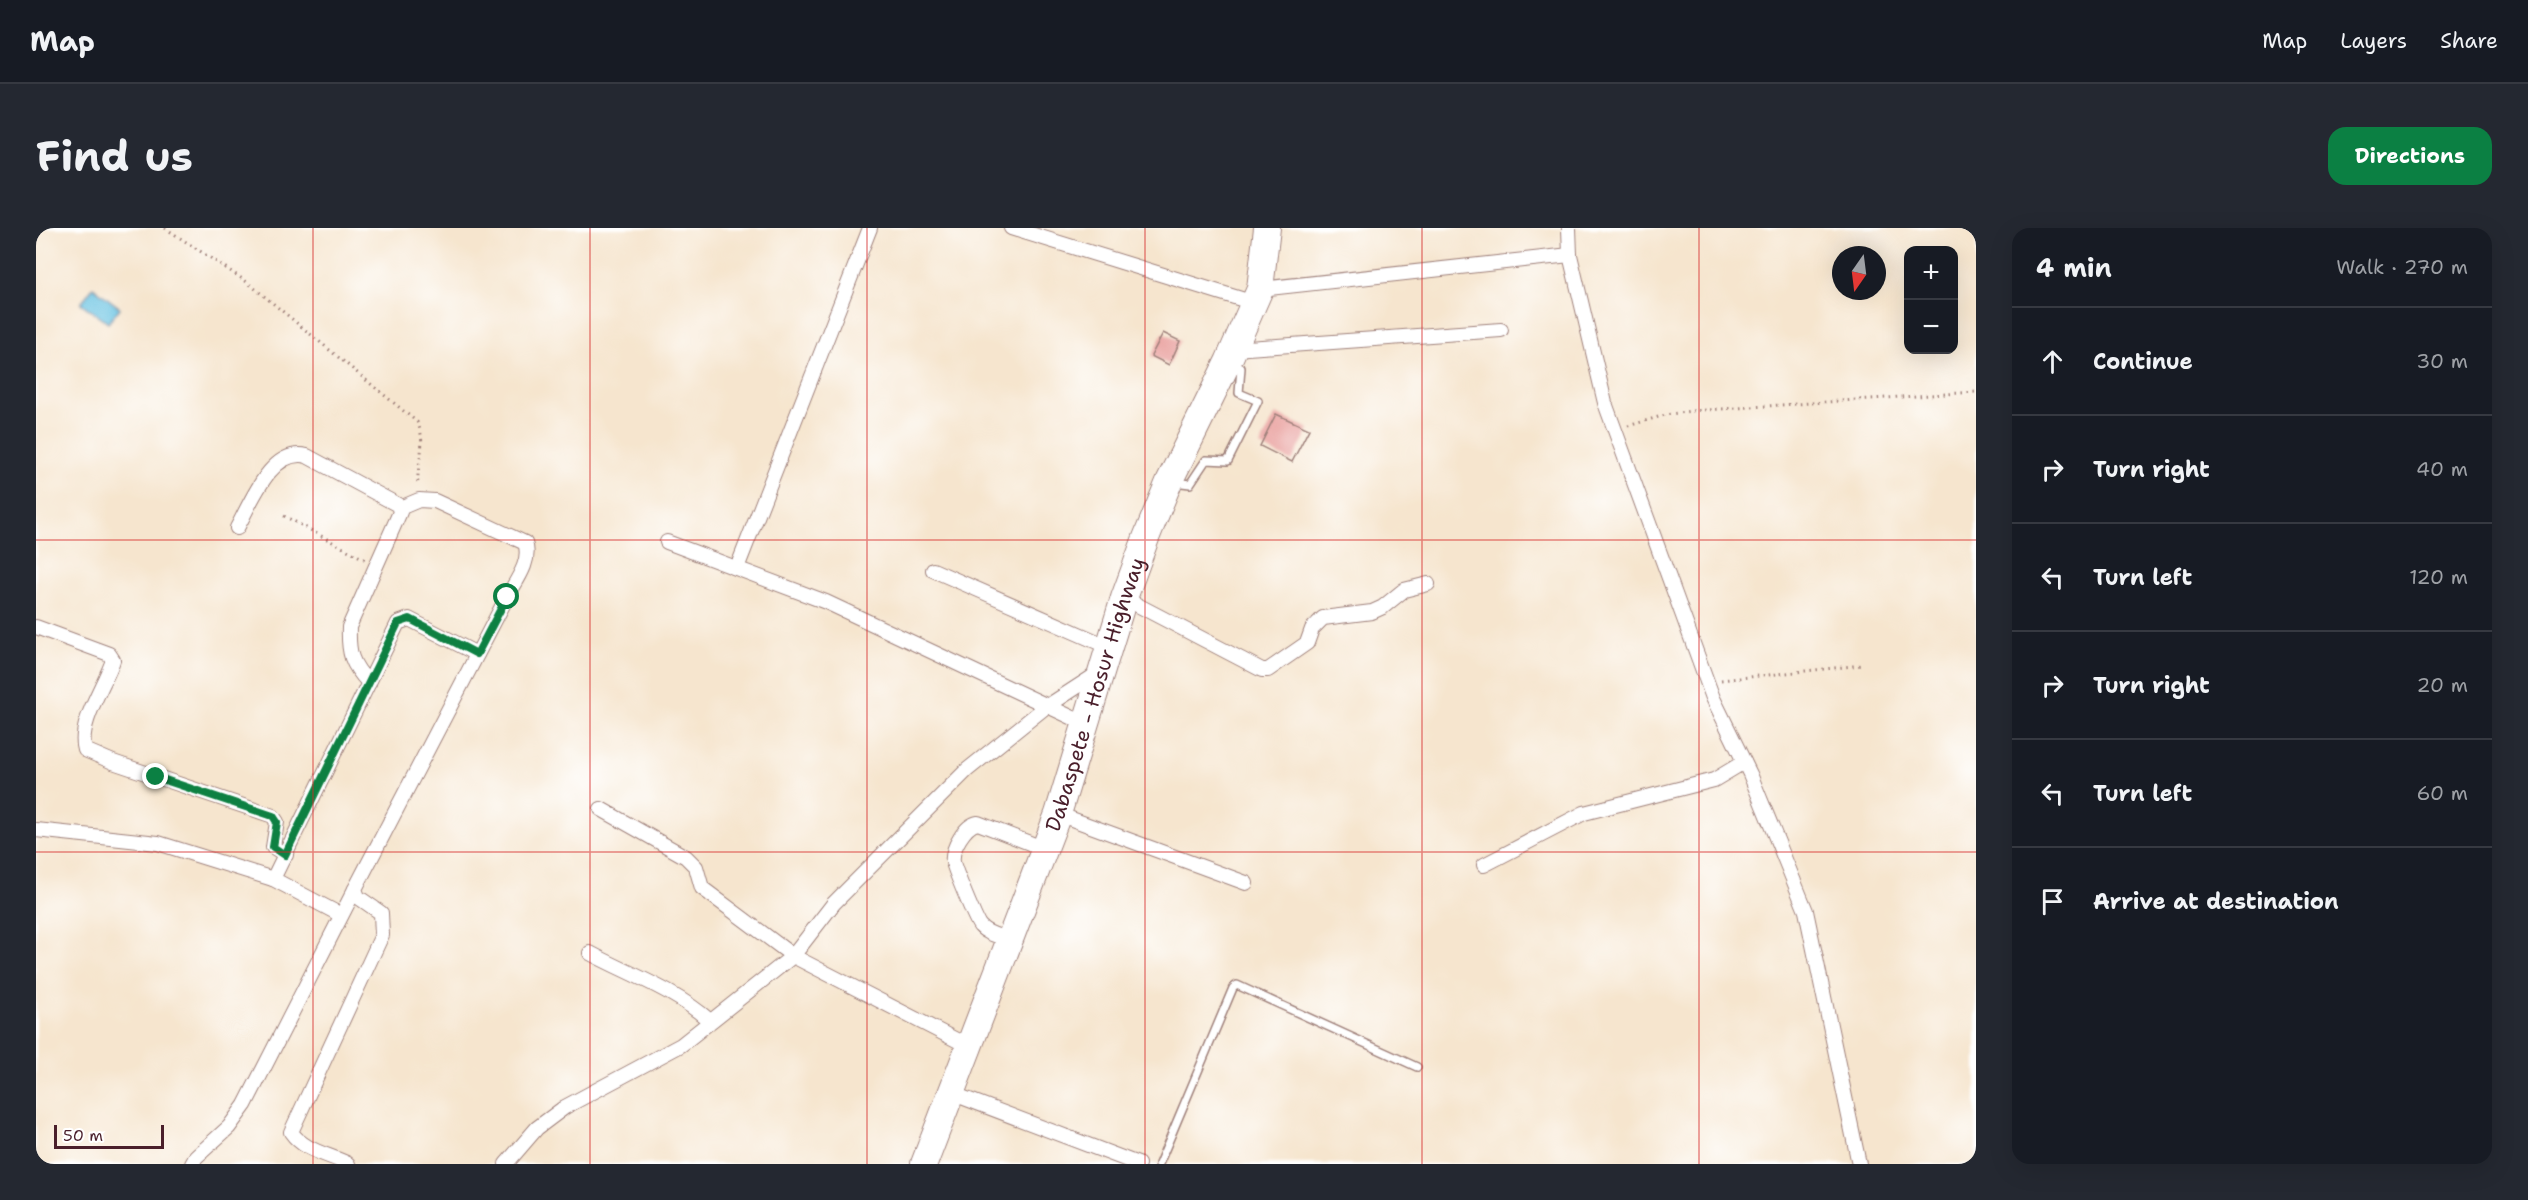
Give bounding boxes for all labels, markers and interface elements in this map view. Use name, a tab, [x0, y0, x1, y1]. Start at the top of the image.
text: Map	[30, 22, 95, 60]
text: Map	[2262, 27, 2307, 55]
text: Layers	[2340, 27, 2407, 55]
text: Share	[2440, 27, 2498, 55]
button: Directions	[2328, 127, 2492, 185]
text: Find us	[36, 128, 193, 184]
north arrow	[1832, 246, 1886, 300]
map controls	[1904, 246, 1958, 354]
button: +	[1904, 246, 1958, 300]
text: 4 min	[2036, 250, 2112, 285]
text: Walk · 270 m	[2336, 254, 2468, 280]
button: −	[1904, 300, 1958, 354]
icon: ahead	[2036, 345, 2069, 378]
text: Continue	[2093, 347, 2193, 376]
text: 30 m	[2416, 348, 2468, 374]
icon: right	[2036, 453, 2069, 486]
text: Turn right	[2093, 455, 2210, 484]
text: 40 m	[2416, 456, 2468, 482]
street label: Dabaspete - Hosur Highway	[1039, 553, 1152, 836]
icon: left	[2036, 561, 2069, 594]
text: Turn left	[2093, 563, 2192, 592]
text: 120 m	[2409, 564, 2468, 590]
route start	[493, 583, 519, 609]
icon: right	[2036, 669, 2069, 702]
text: Turn right	[2093, 671, 2210, 700]
text: 20 m	[2417, 672, 2468, 698]
route end	[142, 763, 168, 789]
icon: left	[2036, 777, 2069, 810]
text: Turn left	[2093, 779, 2192, 808]
text: 60 m	[2416, 780, 2468, 806]
icon: arrive	[2036, 885, 2069, 918]
text: Arrive at destination	[2093, 887, 2339, 916]
scale bar	[54, 1122, 164, 1150]
text: 50 m	[63, 1125, 103, 1146]

